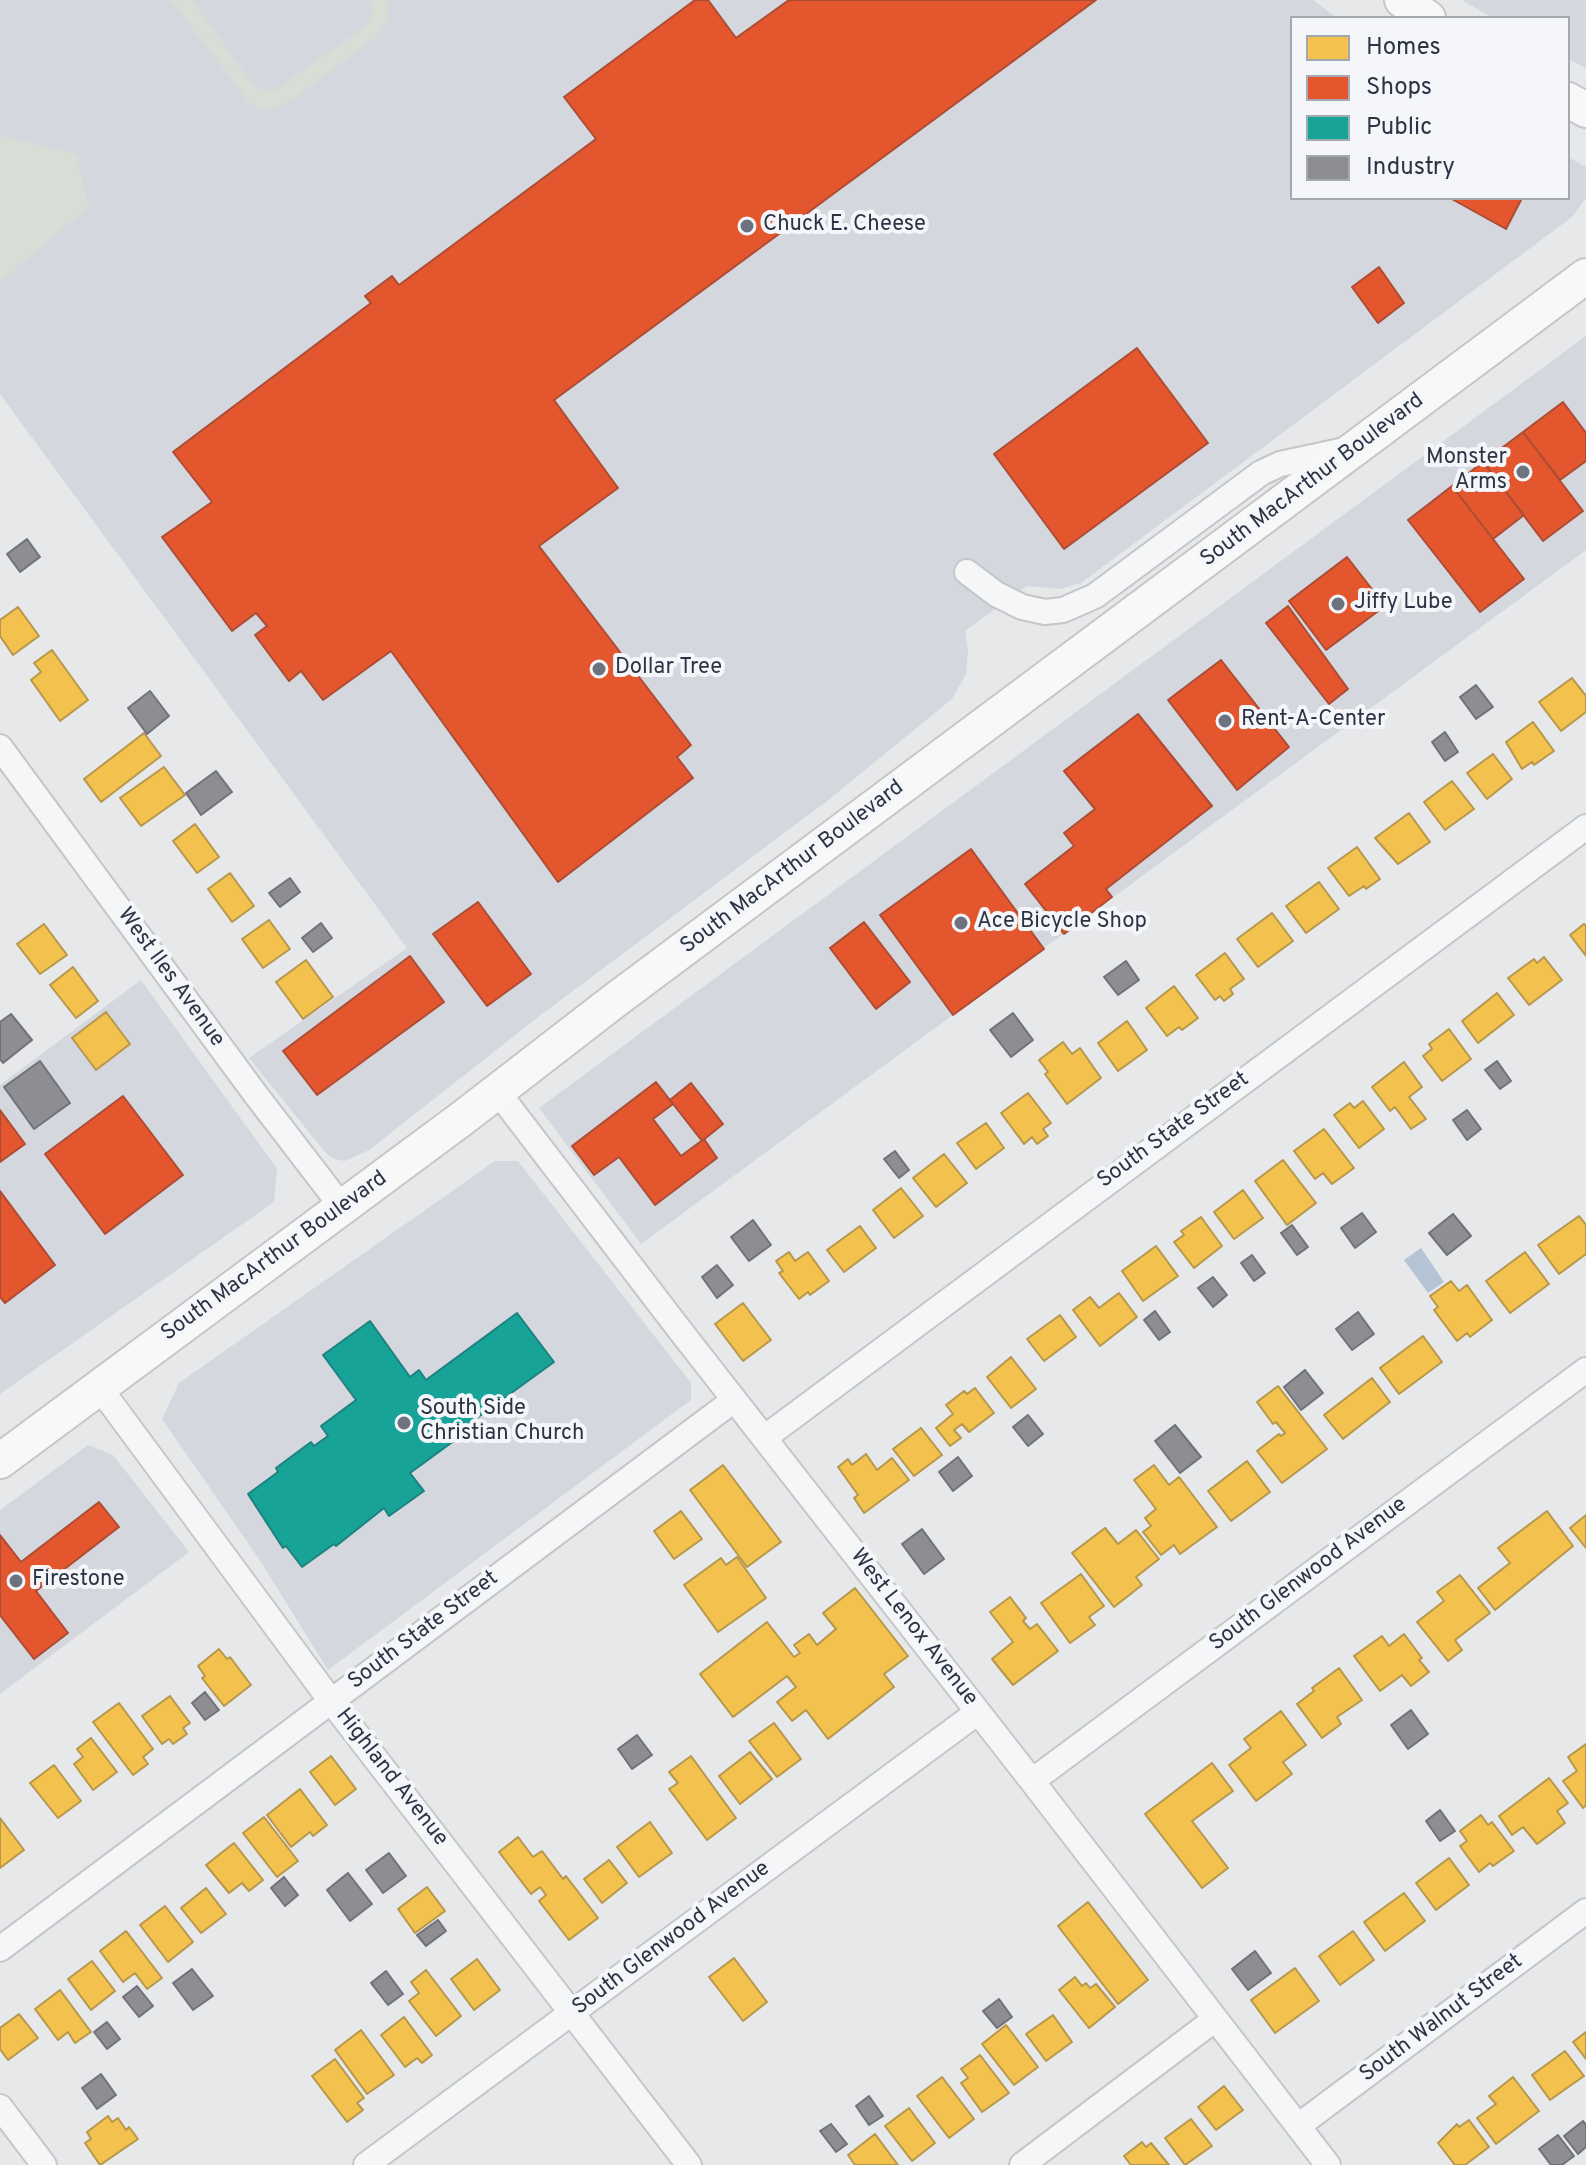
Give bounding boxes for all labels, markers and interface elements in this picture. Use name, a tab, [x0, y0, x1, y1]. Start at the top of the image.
legend	[1290, 16, 1570, 200]
text: Homes	[1366, 33, 1441, 63]
text: Shops	[1366, 73, 1432, 103]
text: Public	[1366, 113, 1432, 143]
text: Industry	[1366, 153, 1455, 183]
place label: Chuck E. Cheese	[763, 213, 926, 239]
marker: Chuck E. Cheese	[738, 217, 756, 235]
street label: South MacArthur Boulevard	[1196, 388, 1430, 574]
place label: Monster Arms	[1426, 446, 1507, 498]
marker: Monster Arms	[1514, 463, 1532, 481]
place label: Jiffy Lube	[1354, 591, 1452, 617]
marker: Jiffy Lube	[1329, 595, 1347, 613]
place label: Dollar Tree	[615, 656, 722, 682]
marker: Dollar Tree	[590, 660, 608, 678]
place label: Rent-A-Center	[1241, 708, 1386, 734]
marker: Rent-A-Center	[1216, 712, 1234, 730]
street label: South MacArthur Boulevard	[676, 775, 910, 961]
street label: West Iles Avenue	[111, 903, 229, 1053]
place label: Ace Bicycle Shop	[977, 910, 1147, 936]
marker: Ace Bicycle Shop	[952, 914, 970, 932]
street label: South State Street	[1093, 1067, 1255, 1195]
street label: South MacArthur Boulevard	[157, 1166, 393, 1348]
place label: South Side Christian Church	[420, 1397, 584, 1448]
marker: South Side Christian Church	[395, 1414, 413, 1432]
street label: South Glenwood Avenue	[1205, 1492, 1413, 1658]
street label: West Lenox Avenue	[843, 1544, 983, 1712]
street label: South State Street	[344, 1566, 504, 1696]
place label: Firestone	[32, 1568, 124, 1594]
marker: Firestone	[7, 1572, 25, 1590]
street label: Highland Avenue	[329, 1704, 453, 1852]
street label: South Glenwood Avenue	[568, 1856, 776, 2022]
street label: South Walnut Street	[1355, 1949, 1529, 2089]

